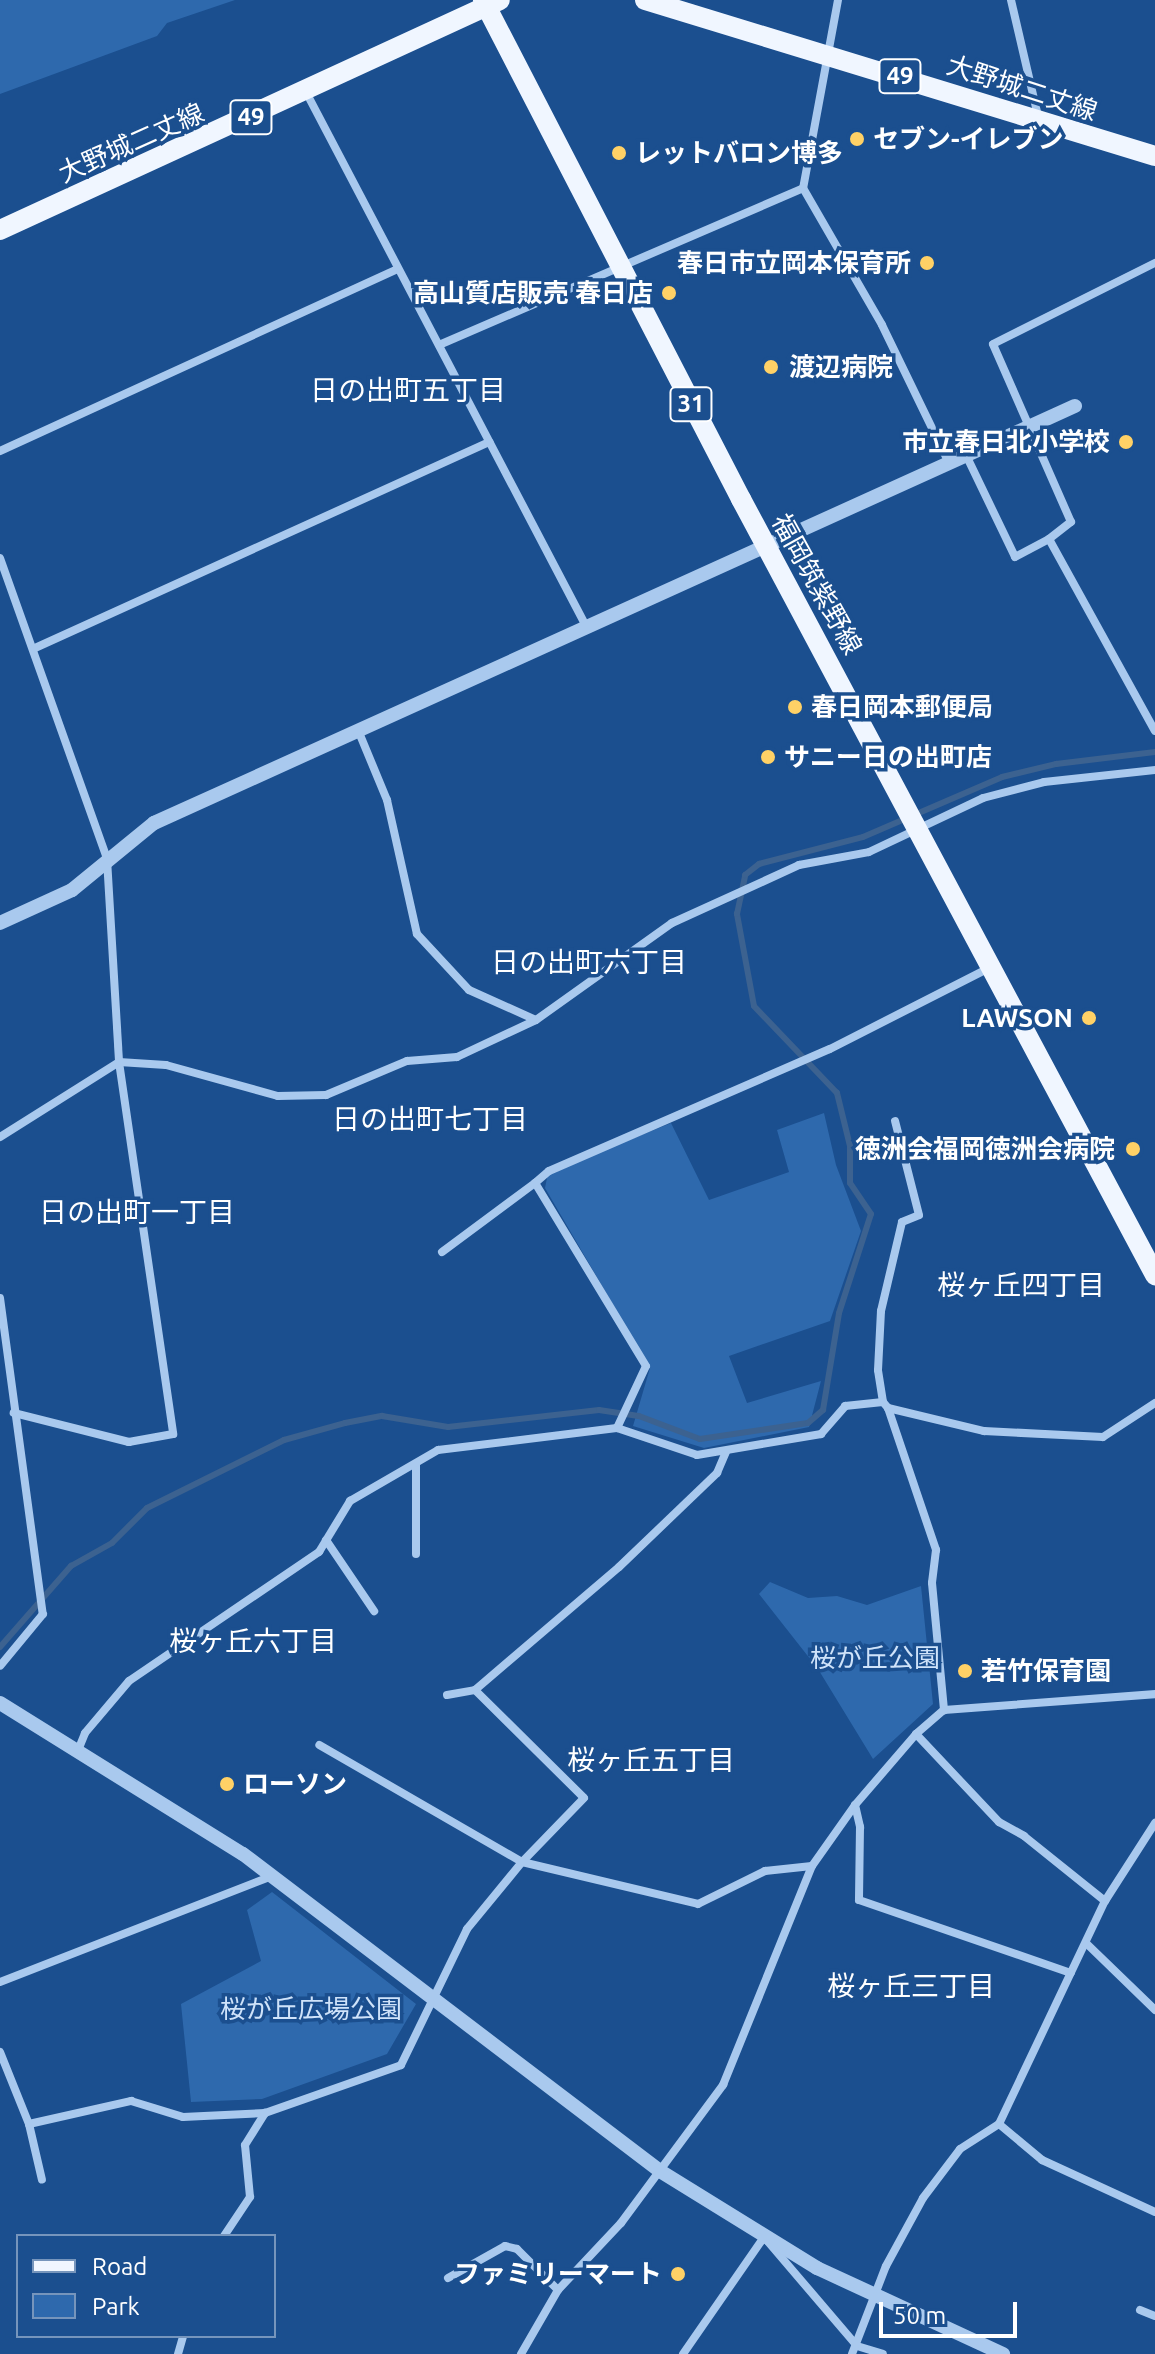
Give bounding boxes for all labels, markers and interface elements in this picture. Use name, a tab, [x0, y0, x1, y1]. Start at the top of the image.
street label: 大野城二丈線	[943, 49, 1101, 127]
road number: 49	[878, 56, 922, 96]
street label: 大野城二丈線	[53, 97, 209, 189]
road number: 49	[229, 97, 273, 137]
place label: セブン-イレブン	[873, 123, 1064, 155]
marker: セブン-イレブン	[848, 130, 866, 148]
place label: レットバロン博多	[635, 137, 843, 169]
marker: レットバロン博多	[610, 144, 628, 162]
place label: 春日市立岡本保育所	[677, 247, 911, 279]
marker: 春日市立岡本保育所	[918, 254, 936, 272]
place label: 高山質店販売 春日店	[413, 277, 653, 309]
marker: 高山質店販売 春日店	[660, 284, 678, 302]
place label: 渡辺病院	[789, 351, 893, 383]
marker: 渡辺病院	[760, 356, 782, 378]
district label: 日の出町五丁目	[310, 373, 506, 407]
road number: 31	[669, 384, 713, 424]
place label: 市立春日北小学校	[902, 426, 1110, 458]
marker: 市立春日北小学校	[1117, 433, 1135, 451]
street label: 福岡筑紫野線	[766, 508, 868, 660]
place label: 春日岡本郵便局	[811, 691, 993, 723]
marker: 春日岡本郵便局	[786, 698, 804, 716]
place label: サニー日の出町店	[784, 741, 992, 773]
marker: サニー日の出町店	[759, 748, 777, 766]
district label: 日の出町六丁目	[491, 945, 687, 979]
place label: LAWSON	[961, 1002, 1073, 1034]
marker: LAWSON	[1080, 1009, 1098, 1027]
district label: 日の出町七丁目	[332, 1102, 528, 1136]
place label: 徳洲会福岡徳洲会病院	[855, 1133, 1115, 1165]
marker: 徳洲会福岡徳洲会病院	[1122, 1138, 1144, 1160]
district label: 日の出町一丁目	[39, 1195, 235, 1229]
district label: 桜ヶ丘四丁目	[937, 1268, 1105, 1302]
district label: 桜ヶ丘六丁目	[169, 1624, 337, 1658]
park label: 桜が丘公園	[810, 1642, 940, 1674]
place label: 若竹保育園	[981, 1655, 1111, 1687]
marker: 若竹保育園	[956, 1662, 974, 1680]
district label: 桜ヶ丘五丁目	[567, 1743, 735, 1777]
place label: ローソン	[243, 1768, 347, 1800]
marker: ローソン	[218, 1775, 236, 1793]
district label: 桜ヶ丘三丁目	[827, 1969, 995, 2003]
park label: 桜が丘広場公園	[220, 1993, 402, 2025]
legend	[16, 2234, 276, 2338]
text: Road	[92, 2253, 147, 2280]
place label: ファミリーマート	[454, 2258, 662, 2290]
marker: ファミリーマート	[669, 2265, 687, 2283]
scale bar	[883, 2286, 1021, 2336]
text: Park	[92, 2293, 140, 2320]
text: 50 m	[893, 2302, 946, 2329]

